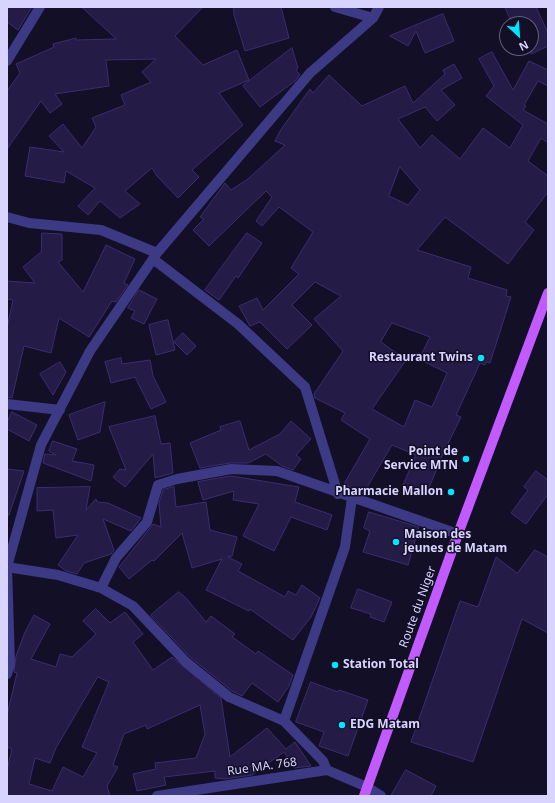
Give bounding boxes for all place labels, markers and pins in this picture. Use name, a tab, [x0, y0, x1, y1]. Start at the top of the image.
place label: Restaurant Twins	[369, 351, 473, 365]
marker: Restaurant Twins	[476, 353, 486, 363]
place label: Point de Service MTN	[384, 445, 458, 473]
marker: Point de Service MTN	[461, 454, 471, 464]
place label: Pharmacie Mallon	[335, 485, 443, 499]
marker: Pharmacie Mallon	[446, 487, 456, 497]
place label: Maison des jeunes de Matam	[404, 528, 507, 556]
marker: Maison des jeunes de Matam	[391, 537, 401, 547]
place label: Station Total	[343, 658, 419, 672]
marker: Station Total	[330, 660, 340, 670]
place label: EDG Matam	[350, 718, 420, 732]
marker: EDG Matam	[337, 720, 347, 730]

